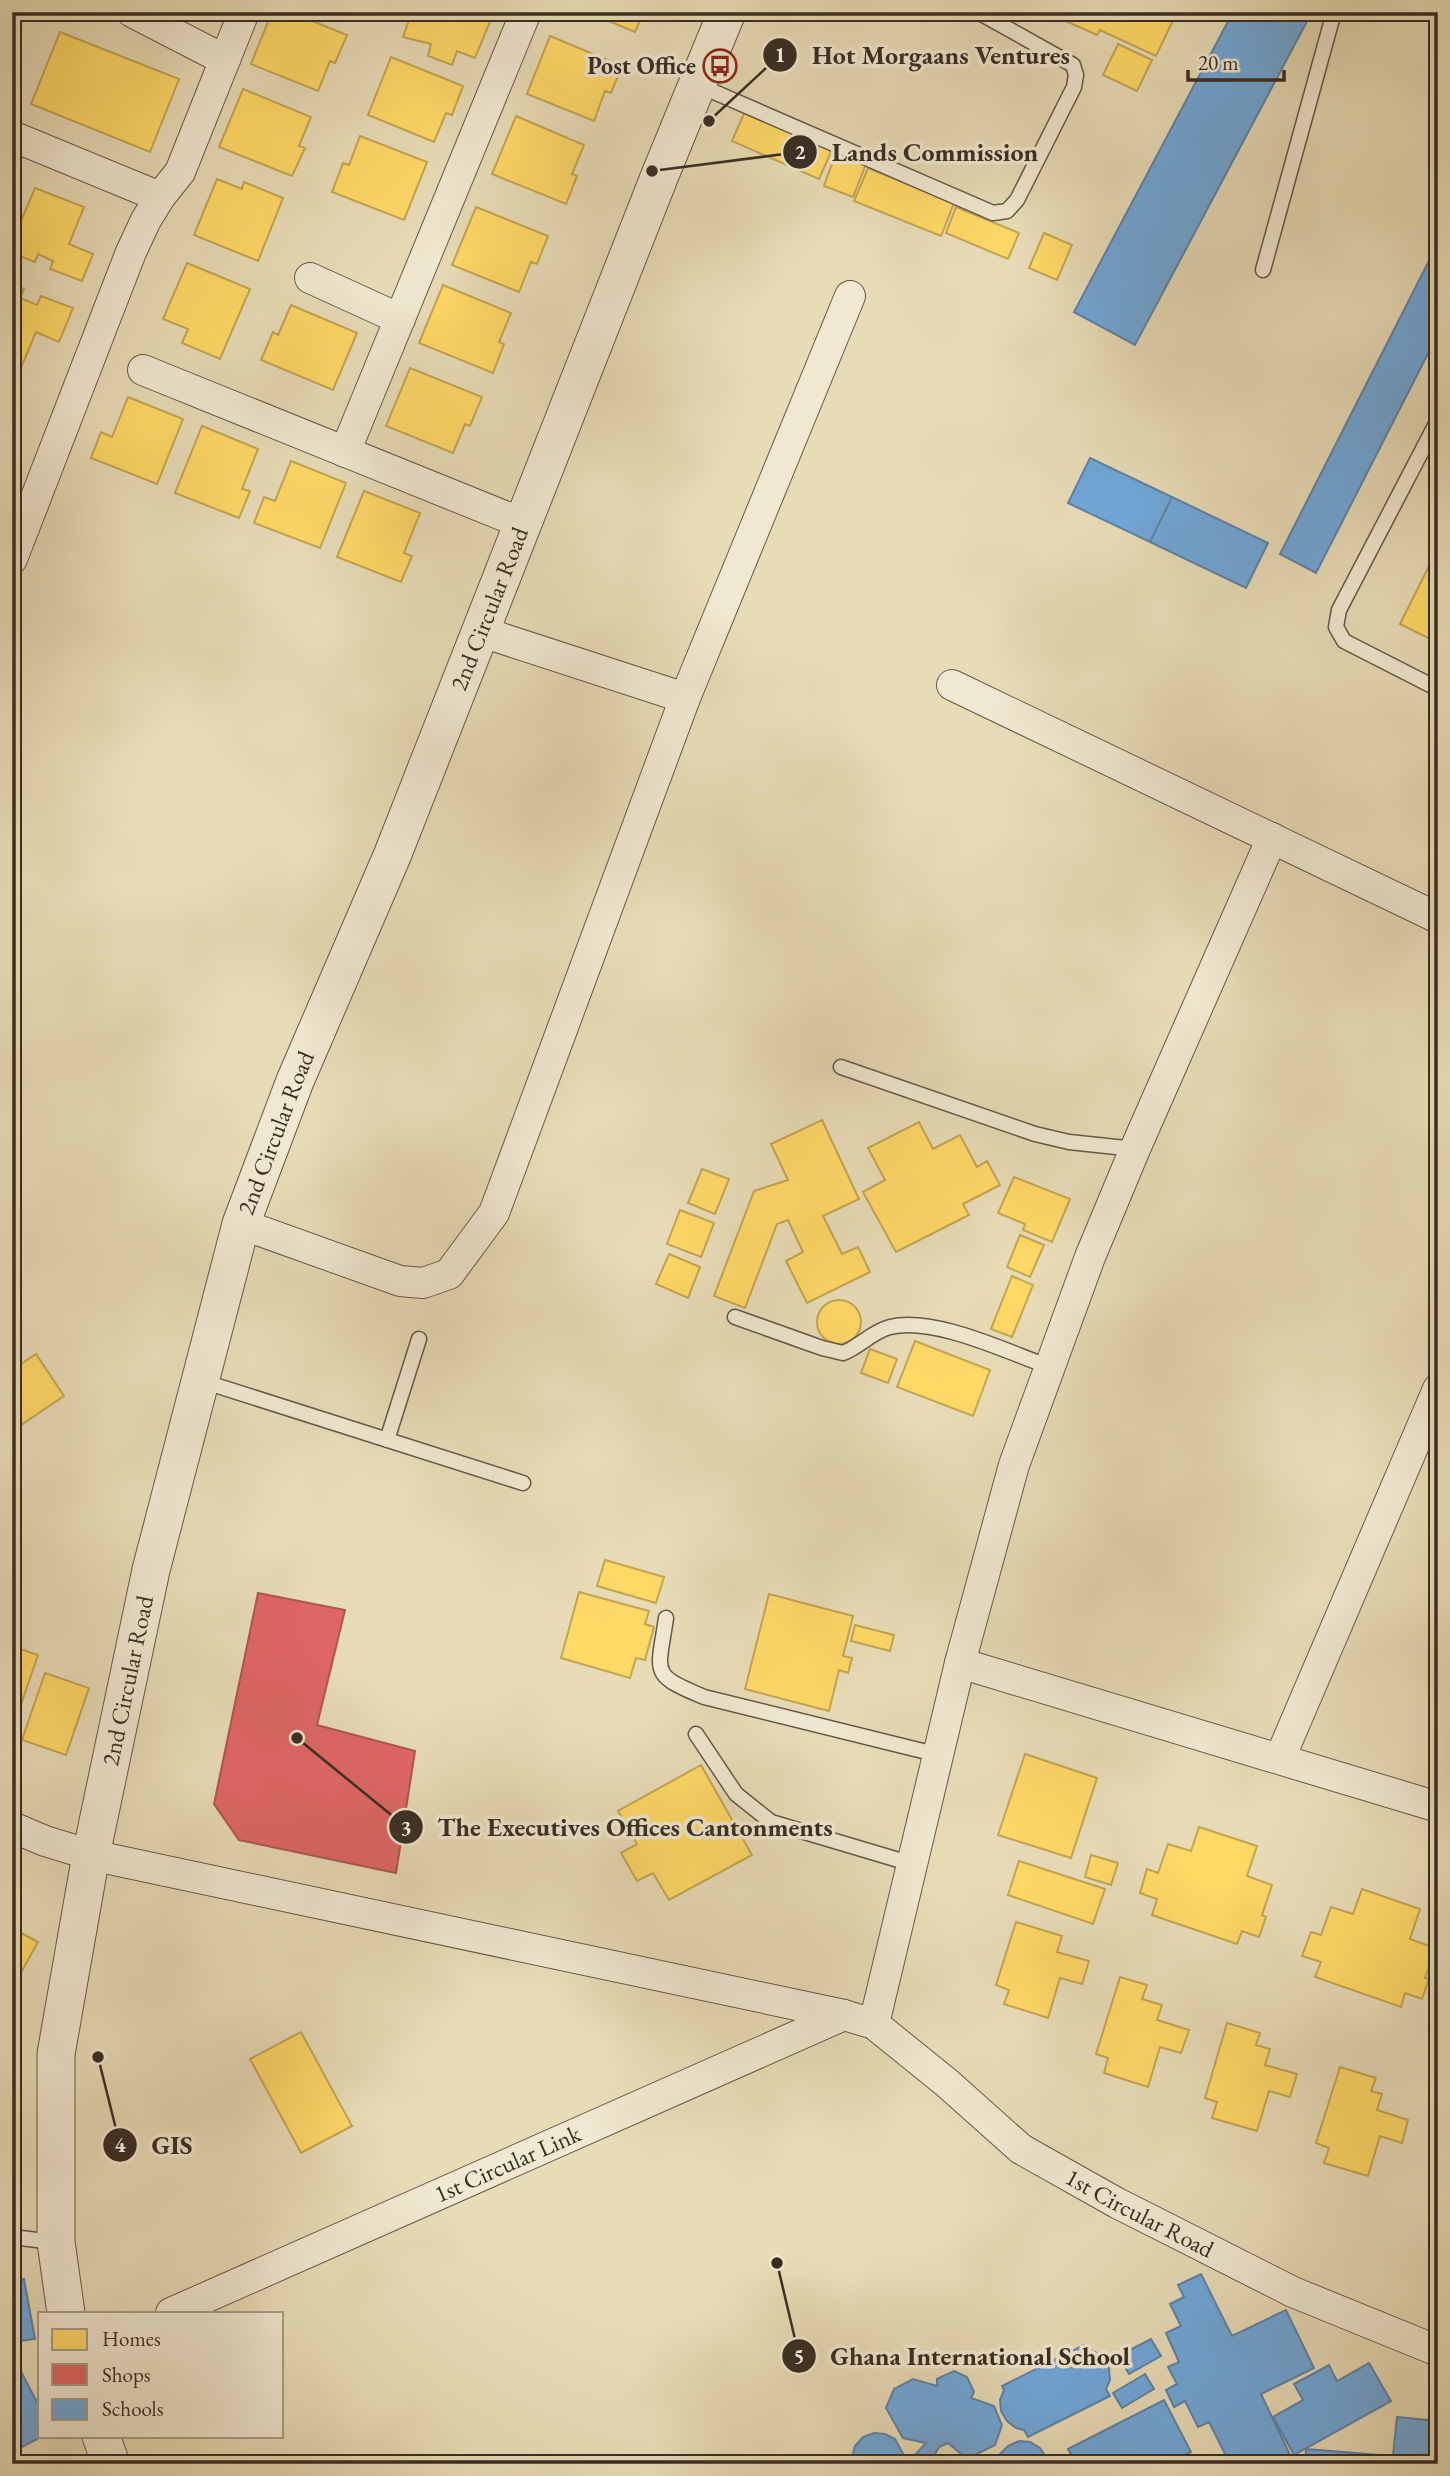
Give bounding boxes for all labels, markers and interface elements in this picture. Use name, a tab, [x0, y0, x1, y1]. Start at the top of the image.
callout: Hot Morgaans Ventures	[763, 31, 1084, 78]
text: Hot Morgaans Ventures	[812, 38, 1070, 72]
scale bar	[1188, 38, 1284, 82]
text: 1	[774, 41, 786, 68]
bus stop icon: Post Office	[701, 47, 739, 85]
text: 20 m	[1198, 49, 1239, 76]
place label: Post Office	[587, 50, 696, 81]
callout: Lands Commission	[782, 129, 1052, 176]
text: Lands Commission	[832, 135, 1039, 169]
text: 2	[794, 138, 806, 165]
street label: 2nd Circular Road	[443, 522, 535, 695]
street label: 2nd Circular Road	[230, 1045, 321, 1219]
street label: 2nd Circular Road	[94, 1592, 160, 1768]
callout: The Executives Offices Cantonments	[388, 1804, 846, 1851]
text: The Executives Offices Cantonments	[437, 1810, 833, 1844]
text: 3	[400, 1814, 412, 1841]
street label: 1st Circular Link	[429, 2117, 586, 2210]
callout: GIS	[102, 2121, 206, 2168]
text: GIS	[151, 2128, 193, 2162]
text: 4	[114, 2131, 126, 2158]
street label: 1st Circular Road	[1060, 2161, 1220, 2265]
legend	[38, 2312, 284, 2438]
text: Homes	[102, 2325, 161, 2352]
callout: Ghana International School	[781, 2332, 1144, 2379]
text: Ghana International School	[830, 2339, 1130, 2373]
text: 5	[793, 2342, 805, 2369]
text: Shops	[102, 2361, 151, 2388]
text: Schools	[102, 2395, 164, 2422]

